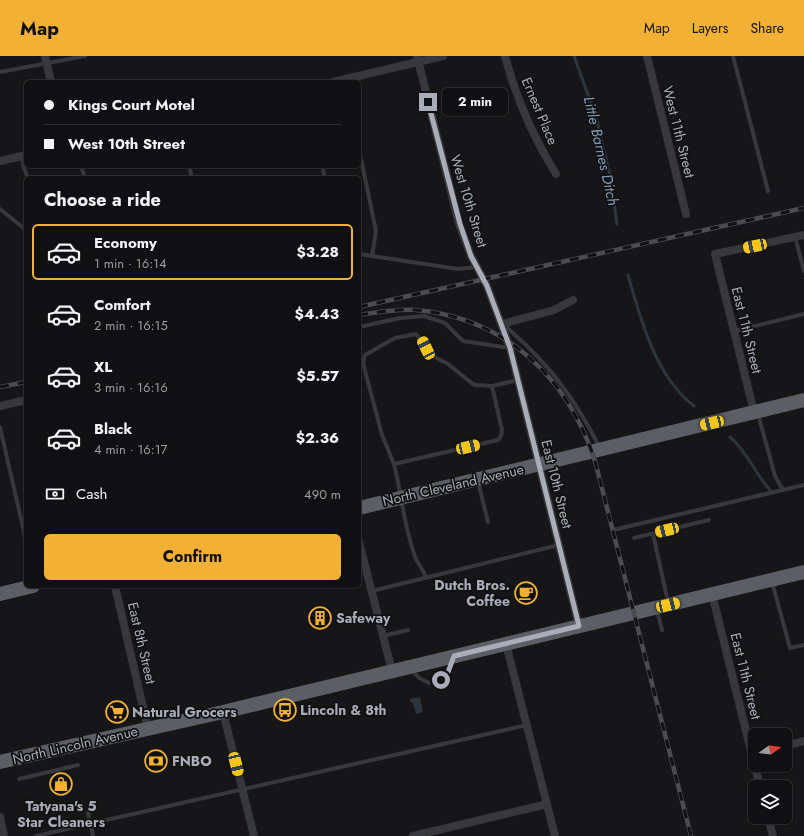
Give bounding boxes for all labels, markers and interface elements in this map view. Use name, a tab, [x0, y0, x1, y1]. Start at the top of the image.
text: Map	[20, 15, 59, 42]
text: Map	[644, 18, 670, 38]
text: Layers	[692, 18, 728, 38]
text: Share	[750, 18, 784, 38]
street label: Ernest Place	[517, 74, 563, 148]
street label: West 11th Street	[658, 84, 700, 181]
callout: 2 min	[442, 88, 508, 116]
text: 2 min	[458, 92, 492, 111]
route end	[419, 93, 437, 111]
text: Kings Court Motel	[68, 94, 195, 116]
water label: Little Barnes Ditch	[578, 94, 624, 208]
text: West 10th Street	[68, 133, 185, 155]
street label: West 10th Street	[445, 152, 493, 251]
text: Choose a ride	[44, 187, 161, 213]
text: Economy	[94, 232, 157, 254]
icon: car	[46, 234, 82, 270]
car	[742, 238, 768, 254]
text: $3.28	[297, 241, 339, 263]
text: 1 min · 16:14	[94, 254, 166, 273]
street label: East 11th Street	[727, 285, 768, 376]
text: Comfort	[94, 294, 151, 316]
icon: car	[46, 296, 82, 332]
text: $4.43	[295, 303, 339, 325]
text: 2 min · 16:15	[94, 316, 168, 335]
car	[415, 335, 437, 361]
text: XL	[94, 356, 112, 378]
icon: car	[46, 358, 82, 394]
text: $5.57	[296, 365, 339, 387]
text: 3 min · 16:16	[94, 378, 168, 397]
car	[699, 414, 725, 432]
text: Black	[94, 418, 132, 440]
icon: car	[46, 420, 82, 456]
text: $2.36	[296, 427, 339, 449]
car	[455, 438, 481, 456]
street label: East 10th Street	[536, 438, 578, 531]
text: 4 min · 16:17	[94, 440, 167, 459]
street label: North Cleveland Avenue	[380, 459, 526, 511]
icon: cash	[44, 483, 66, 505]
text: Cash	[76, 483, 107, 505]
text: 490 m	[304, 485, 341, 504]
car	[654, 521, 680, 539]
button: Confirm	[44, 534, 341, 580]
place label: Dutch Bros. Coffee	[434, 575, 510, 611]
cafe icon: Dutch Bros. Coffee	[513, 580, 539, 606]
car	[655, 596, 681, 614]
street label: East 8th Street	[123, 600, 161, 687]
building icon: Safeway	[307, 605, 333, 631]
place label: Safeway	[336, 608, 391, 628]
street label: East 11th Street	[726, 631, 767, 722]
route start	[432, 671, 450, 689]
bus stop icon: Lincoln & 8th	[272, 697, 298, 723]
supermarket icon: Natural Grocers	[104, 699, 130, 725]
place label: Lincoln & 8th	[300, 700, 386, 720]
place label: Natural Grocers	[132, 702, 237, 722]
street label: North Lincoln Avenue	[10, 721, 140, 769]
north arrow	[748, 728, 792, 772]
map controls	[748, 728, 792, 824]
bank icon: FNBO	[143, 748, 169, 774]
place label: FNBO	[172, 751, 212, 771]
car	[227, 751, 245, 777]
shop icon: Tatyana's 5 Star Cleaners	[48, 771, 74, 797]
button: layers	[748, 780, 792, 824]
place label: Tatyana's 5 Star Cleaners	[17, 796, 106, 832]

